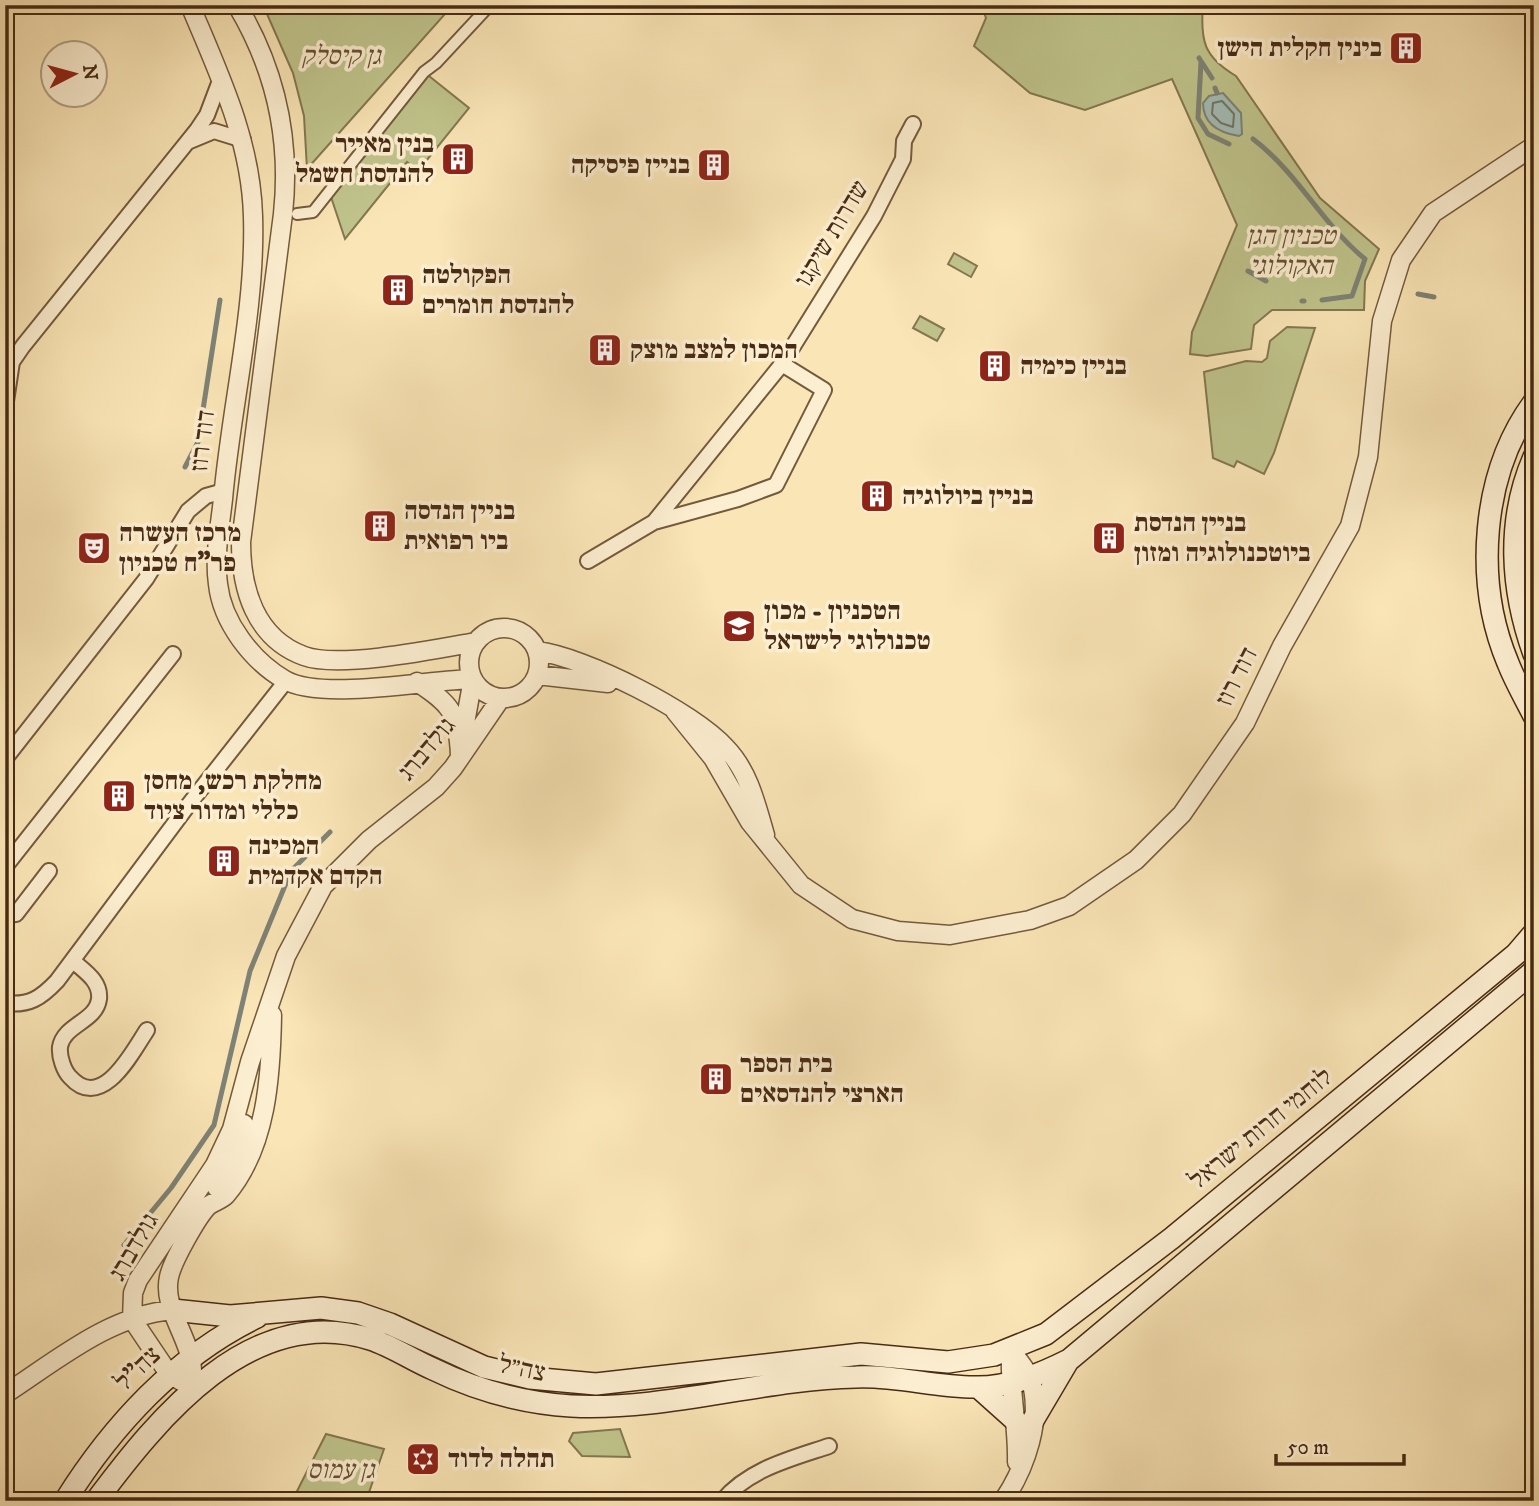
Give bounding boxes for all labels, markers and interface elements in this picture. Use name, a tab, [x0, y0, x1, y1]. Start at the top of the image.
building icon: בינין חקלית הישן	[1387, 29, 1425, 67]
place label: בינין חקלית הישן	[1218, 32, 1382, 65]
north arrow	[38, 38, 108, 108]
park label: גן קיסלק	[301, 40, 382, 73]
text: N	[77, 63, 102, 82]
place label: בנין מאייר להנדסת חשמל	[295, 128, 434, 191]
building icon: בנין מאייר להנדסת חשמל	[439, 140, 477, 178]
building icon: בניין פיסיקה	[695, 146, 733, 184]
place label: בניין פיסיקה	[571, 149, 690, 182]
street label: שדרות שיקגו	[787, 174, 877, 294]
park label: טכניון הגן האקולוגי	[1246, 220, 1338, 283]
place label: הפקולטה להנדסת חומרים	[422, 259, 574, 322]
building icon: הפקולטה להנדסת חומרים	[379, 271, 417, 309]
building icon: המכון למצב מוצק	[586, 331, 624, 369]
place label: המכון למצב מוצק	[630, 334, 798, 367]
building icon: בניין כימיה	[976, 347, 1014, 385]
place label: בניין כימיה	[1020, 350, 1127, 383]
street label: דוד רוז	[183, 408, 223, 474]
building icon: בניין ביולוגיה	[858, 477, 896, 515]
place label: בניין ביולוגיה	[902, 480, 1033, 513]
place label: בניין הנדסה ביו רפואית	[404, 495, 515, 558]
building icon: בניין הנדסה ביו רפואית	[361, 507, 399, 545]
place label: בניין הנדסת ביוטכנולוגיה ומזון	[1134, 507, 1311, 570]
place label: מרכז העשרה פר"ח טכניון	[119, 517, 241, 580]
building icon: בניין הנדסת ביוטכנולוגיה ומזון	[1090, 519, 1128, 557]
theatre icon: מרכז העשרה פר"ח טכניון	[75, 529, 113, 567]
place label: הטכניון - מכון טכנולוגי לישראל	[764, 595, 931, 658]
school or university icon: הטכניון - מכון טכנולוגי לישראל	[720, 607, 758, 645]
street label: דוד רוז	[1208, 642, 1266, 712]
street label: גולדברג	[391, 710, 463, 788]
place label: מחלקת רכש, מחסן כללי ומדור ציוד	[144, 765, 322, 828]
building icon: מחלקת רכש, מחסן כללי ומדור ציוד	[100, 777, 138, 815]
place label: המכינה הקדם אקדמית	[248, 830, 383, 893]
building icon: המכינה הקדם אקדמית	[205, 842, 243, 880]
place label: בית הספר הארצי להנדסאים	[740, 1048, 904, 1111]
building icon: בית הספר הארצי להנדסאים	[697, 1060, 735, 1098]
street label: לוחמי חרות ישראל	[1182, 1061, 1340, 1197]
street label: גולדברג	[101, 1207, 167, 1287]
street label: צה"ל	[108, 1339, 168, 1399]
street label: צה״ל	[495, 1348, 549, 1390]
scale bar	[1276, 1422, 1404, 1466]
text: 50 m	[1287, 1435, 1329, 1461]
synagogue icon: תהלה לדוד	[404, 1440, 442, 1478]
place label: תהלה לדוד	[448, 1443, 555, 1476]
park label: גן עמוס	[307, 1454, 376, 1487]

